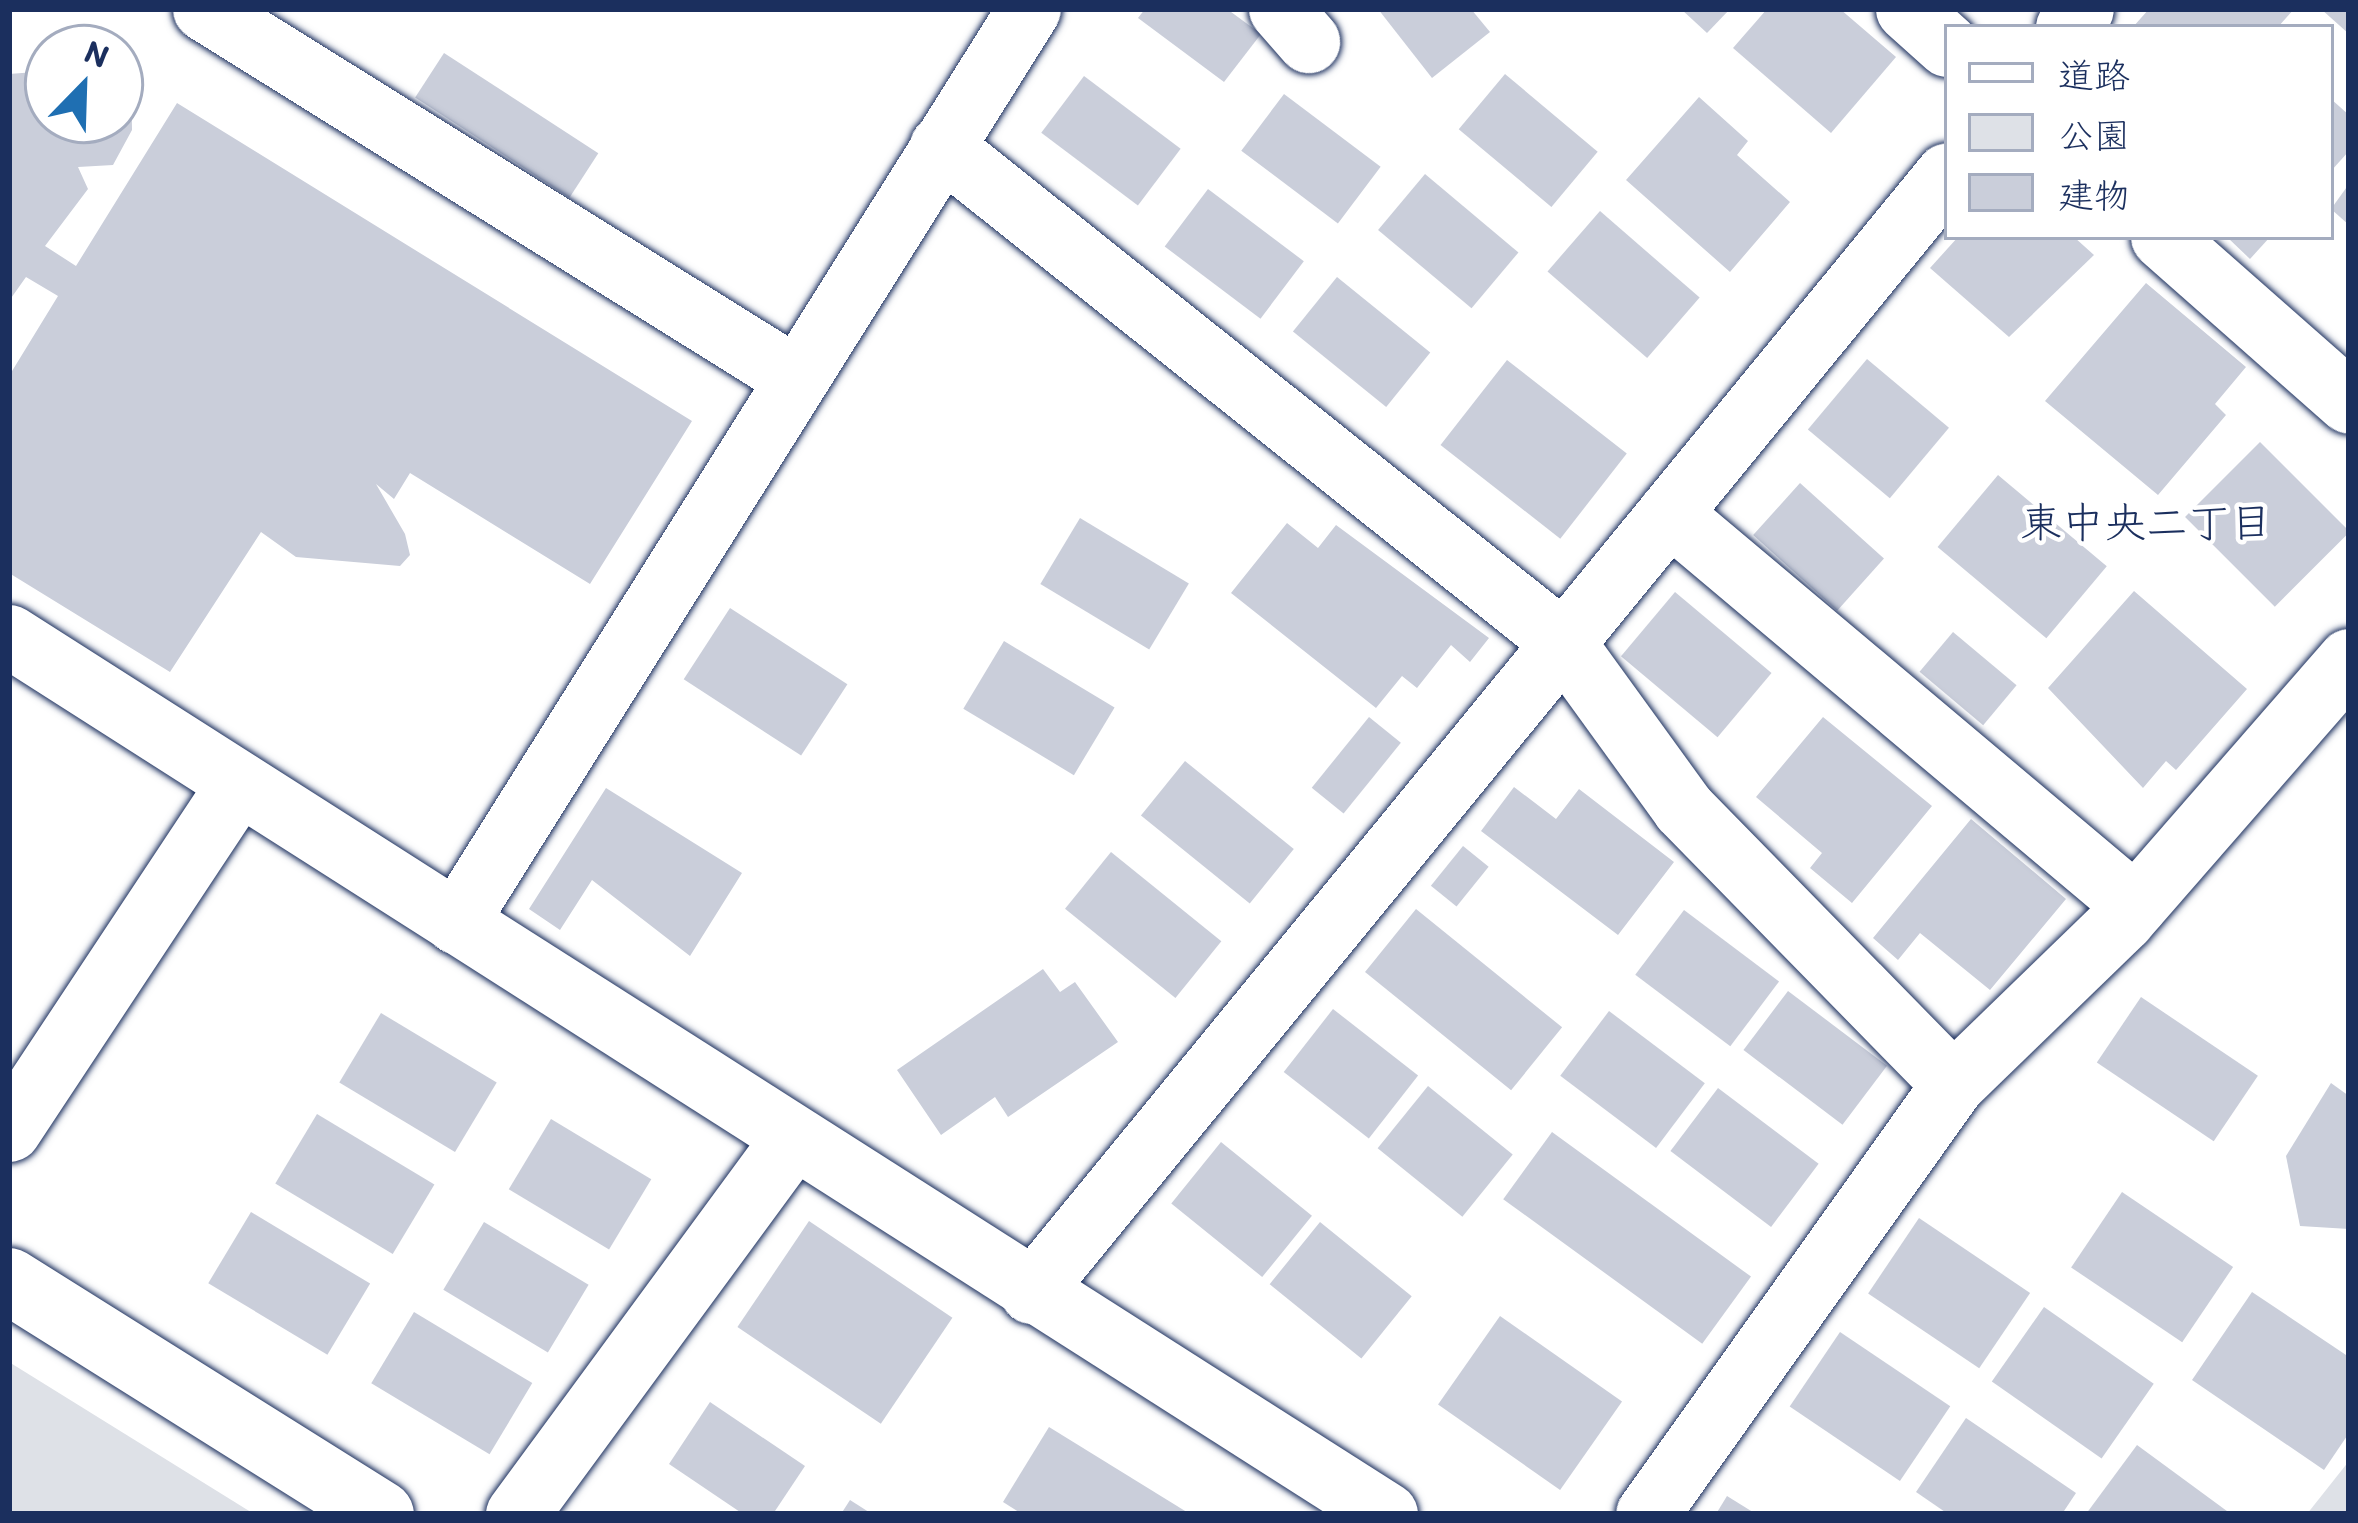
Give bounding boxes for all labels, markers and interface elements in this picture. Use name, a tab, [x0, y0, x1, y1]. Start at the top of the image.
north arrow	[24, 24, 144, 144]
legend	[1944, 24, 2334, 240]
text: N	[79, 31, 115, 75]
text: 道路	[2058, 54, 2130, 97]
text: 公園	[2058, 114, 2130, 157]
text: 建物	[2058, 174, 2130, 217]
district label: 東中央二丁目	[2020, 498, 2272, 548]

